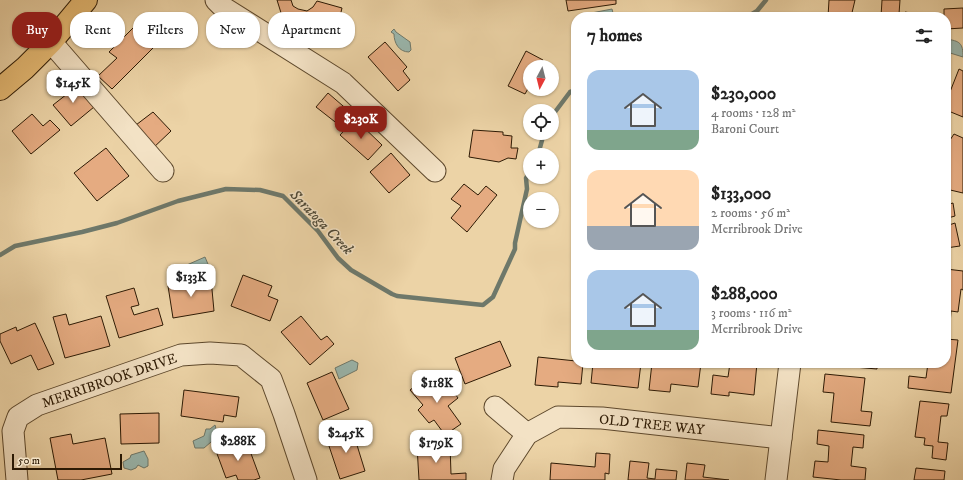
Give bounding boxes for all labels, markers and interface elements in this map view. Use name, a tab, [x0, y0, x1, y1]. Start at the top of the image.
chip: Buy	[12, 12, 62, 48]
chip: Rent	[70, 12, 125, 48]
chip: Filters	[133, 12, 198, 48]
chip: New	[206, 12, 260, 48]
chip: Apartment	[268, 12, 355, 48]
text: 7 homes	[587, 25, 642, 47]
icon: filters	[913, 25, 935, 47]
north arrow	[523, 60, 559, 96]
map controls	[523, 60, 559, 228]
pin: $145K	[45, 70, 101, 104]
text: $145K	[56, 75, 90, 91]
text: $230,000	[711, 83, 776, 105]
icon: home	[619, 86, 667, 134]
button: locate	[523, 104, 559, 140]
text: 4 rooms · 128 m²	[711, 105, 796, 121]
pin: $230K	[333, 106, 389, 140]
text: $230K	[344, 111, 378, 127]
text: Baroni Court	[711, 121, 779, 137]
button: +	[523, 148, 559, 184]
text: $133,000	[711, 183, 771, 205]
water label: Saratoga Creek	[285, 185, 358, 260]
icon: home	[619, 186, 667, 234]
button: −	[523, 192, 559, 228]
text: 2 rooms · 56 m²	[711, 205, 790, 221]
text: Merribrook Drive	[711, 221, 803, 237]
pin: $133K	[163, 264, 219, 298]
text: $133K	[176, 269, 206, 285]
text: $288,000	[711, 283, 778, 305]
icon: home	[619, 286, 667, 334]
text: 3 rooms · 116 m²	[711, 305, 792, 321]
text: Merribrook Drive	[711, 321, 803, 337]
street label: MERRIBROOK DRIVE	[39, 349, 179, 413]
pin: $118K	[409, 370, 465, 404]
text: $118K	[421, 375, 453, 391]
street label: OLD TREE WAY	[598, 411, 706, 439]
pin: $245K	[318, 420, 374, 454]
text: $245K	[328, 425, 364, 441]
pin: $288K	[210, 428, 266, 462]
pin: $179K	[408, 430, 464, 464]
text: $288K	[220, 433, 256, 449]
text: $179K	[419, 435, 453, 451]
scale bar	[12, 452, 122, 471]
text: 50 m	[18, 454, 40, 468]

